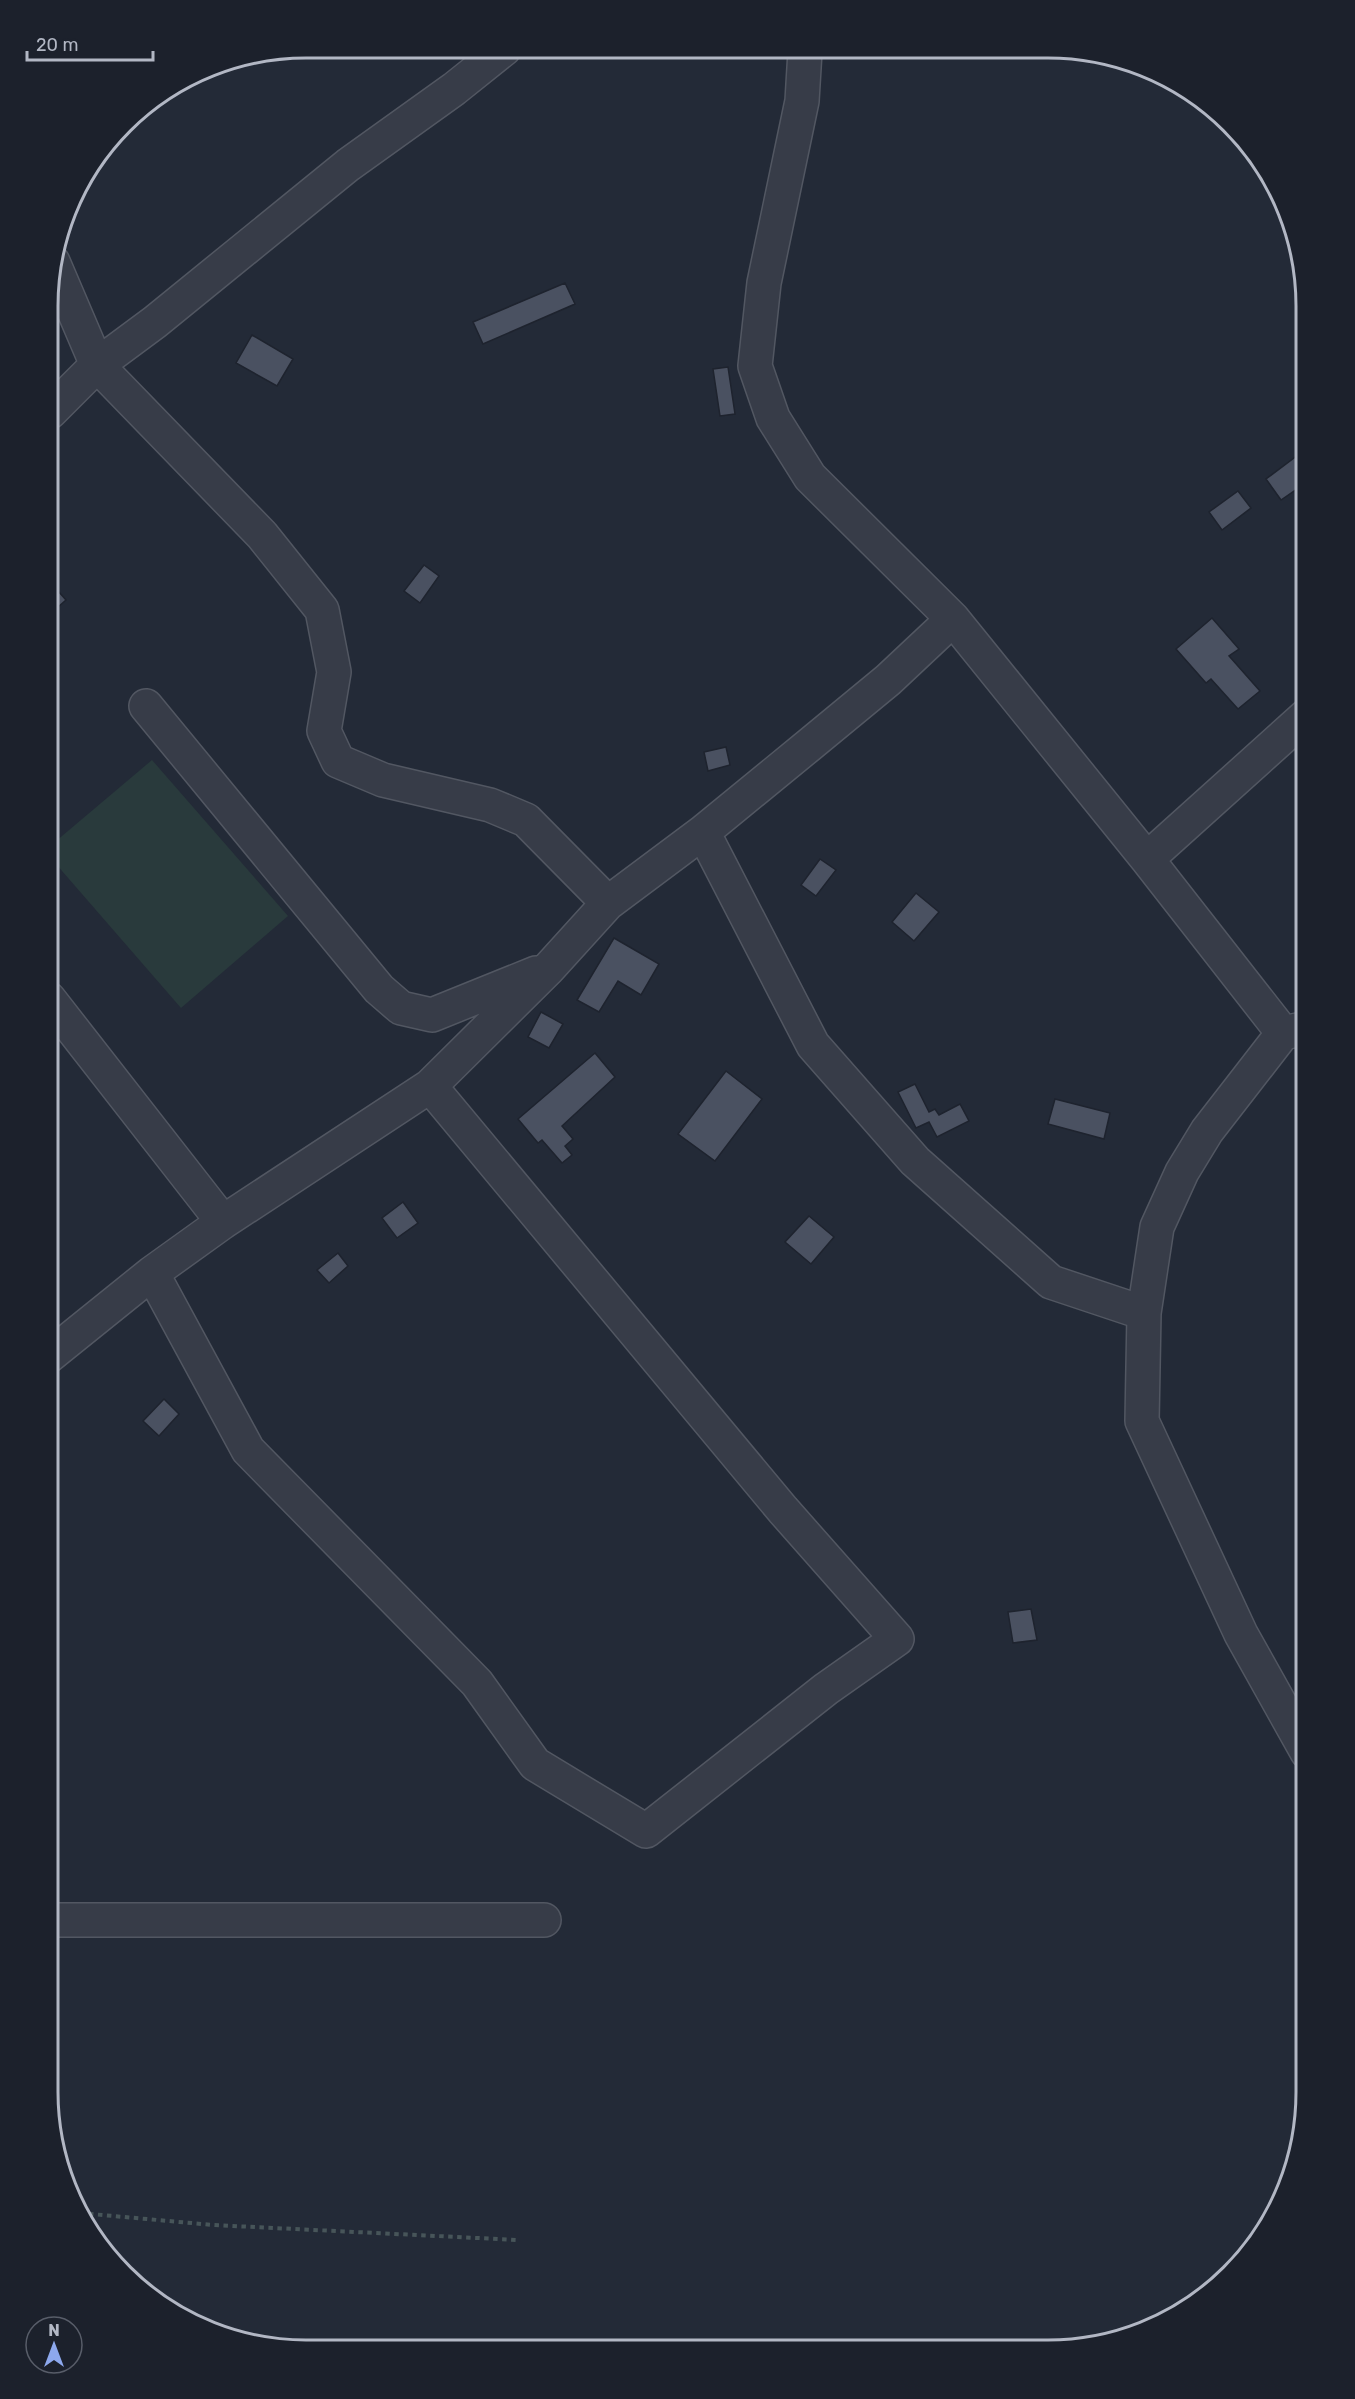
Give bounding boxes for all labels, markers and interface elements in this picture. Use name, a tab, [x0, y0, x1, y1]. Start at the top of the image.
scale bar	[27, 24, 153, 62]
text: 20 m	[36, 34, 78, 56]
north arrow	[24, 2315, 84, 2375]
text: N	[48, 2321, 60, 2340]

